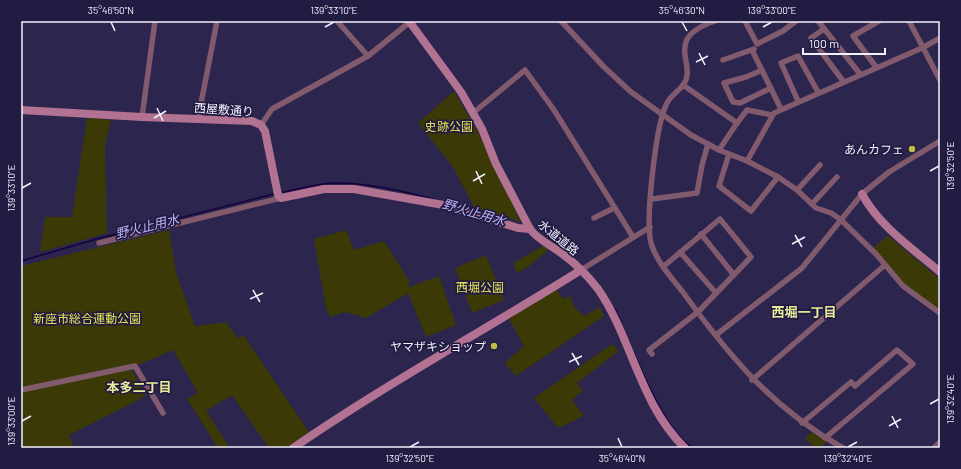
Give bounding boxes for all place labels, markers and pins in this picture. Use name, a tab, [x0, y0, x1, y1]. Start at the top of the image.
place label: あんカフェ	[844, 142, 904, 156]
marker: あんカフェ	[907, 144, 917, 154]
place label: ヤマザキショップ	[390, 339, 486, 353]
marker: ヤマザキショップ	[489, 341, 499, 351]

